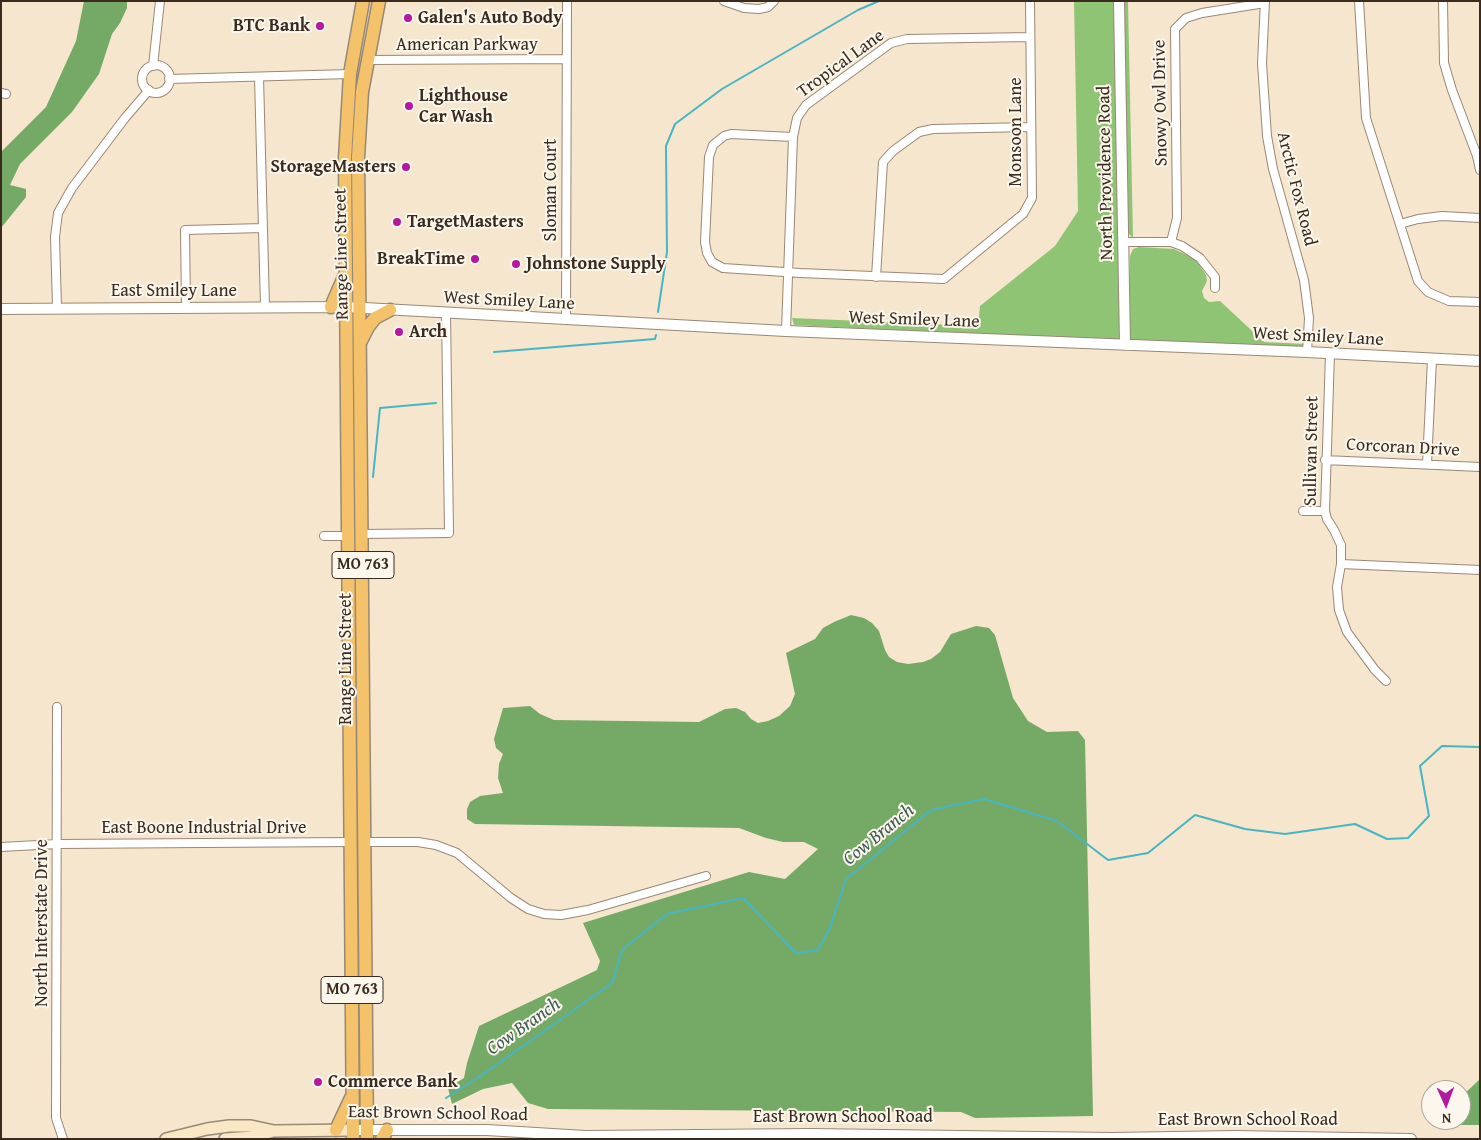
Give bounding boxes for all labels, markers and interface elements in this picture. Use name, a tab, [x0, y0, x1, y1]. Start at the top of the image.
place label: Galen's Auto Body	[418, 7, 562, 29]
marker: Galen's Auto Body	[402, 12, 414, 24]
place label: BTC Bank	[233, 15, 310, 37]
marker: BTC Bank	[314, 20, 326, 32]
street label: Tropical Lane	[793, 25, 889, 103]
street label: American Parkway	[396, 34, 538, 56]
street label: Snowy Owl Drive	[1149, 40, 1173, 166]
street label: Monsoon Lane	[1005, 77, 1027, 187]
place label: Lighthouse Car Wash	[419, 85, 508, 128]
street label: North Providence Road	[1094, 85, 1118, 261]
marker: Lighthouse Car Wash	[403, 100, 415, 112]
street label: Arctic Fox Road	[1271, 130, 1321, 248]
street label: Sloman Court	[540, 139, 562, 241]
place label: StorageMasters	[270, 156, 396, 178]
marker: StorageMasters	[400, 161, 412, 173]
street label: Range Line Street	[330, 188, 354, 320]
place label: TargetMasters	[407, 211, 524, 233]
marker: TargetMasters	[391, 216, 403, 228]
place label: BreakTime	[377, 248, 465, 270]
marker: BreakTime	[469, 253, 481, 265]
place label: Johnstone Supply	[526, 253, 666, 275]
marker: Johnstone Supply	[510, 258, 522, 270]
street label: East Smiley Lane	[111, 280, 237, 302]
street label: West Smiley Lane	[443, 287, 575, 315]
street label: West Smiley Lane	[848, 307, 980, 333]
place label: Arch	[409, 321, 447, 343]
street label: West Smiley Lane	[1252, 323, 1384, 351]
marker: Arch	[393, 326, 405, 338]
street label: Sullivan Street	[1300, 396, 1324, 506]
street label: Corcoran Drive	[1346, 434, 1460, 462]
road number: MO 763	[332, 552, 394, 578]
street label: Range Line Street	[335, 593, 357, 725]
water label: Cow Branch	[839, 799, 919, 871]
street label: East Boone Industrial Drive	[101, 817, 307, 839]
street label: North Interstate Drive	[31, 839, 53, 1007]
road number: MO 763	[321, 976, 383, 1004]
water label: Cow Branch	[483, 993, 565, 1061]
place label: Commerce Bank	[328, 1071, 458, 1093]
marker: Commerce Bank	[312, 1076, 324, 1088]
north arrow	[1421, 1080, 1471, 1130]
street label: East Brown School Road	[348, 1102, 528, 1126]
street label: East Brown School Road	[753, 1106, 933, 1128]
street label: East Brown School Road	[1158, 1109, 1338, 1131]
text: N	[1441, 1109, 1452, 1129]

